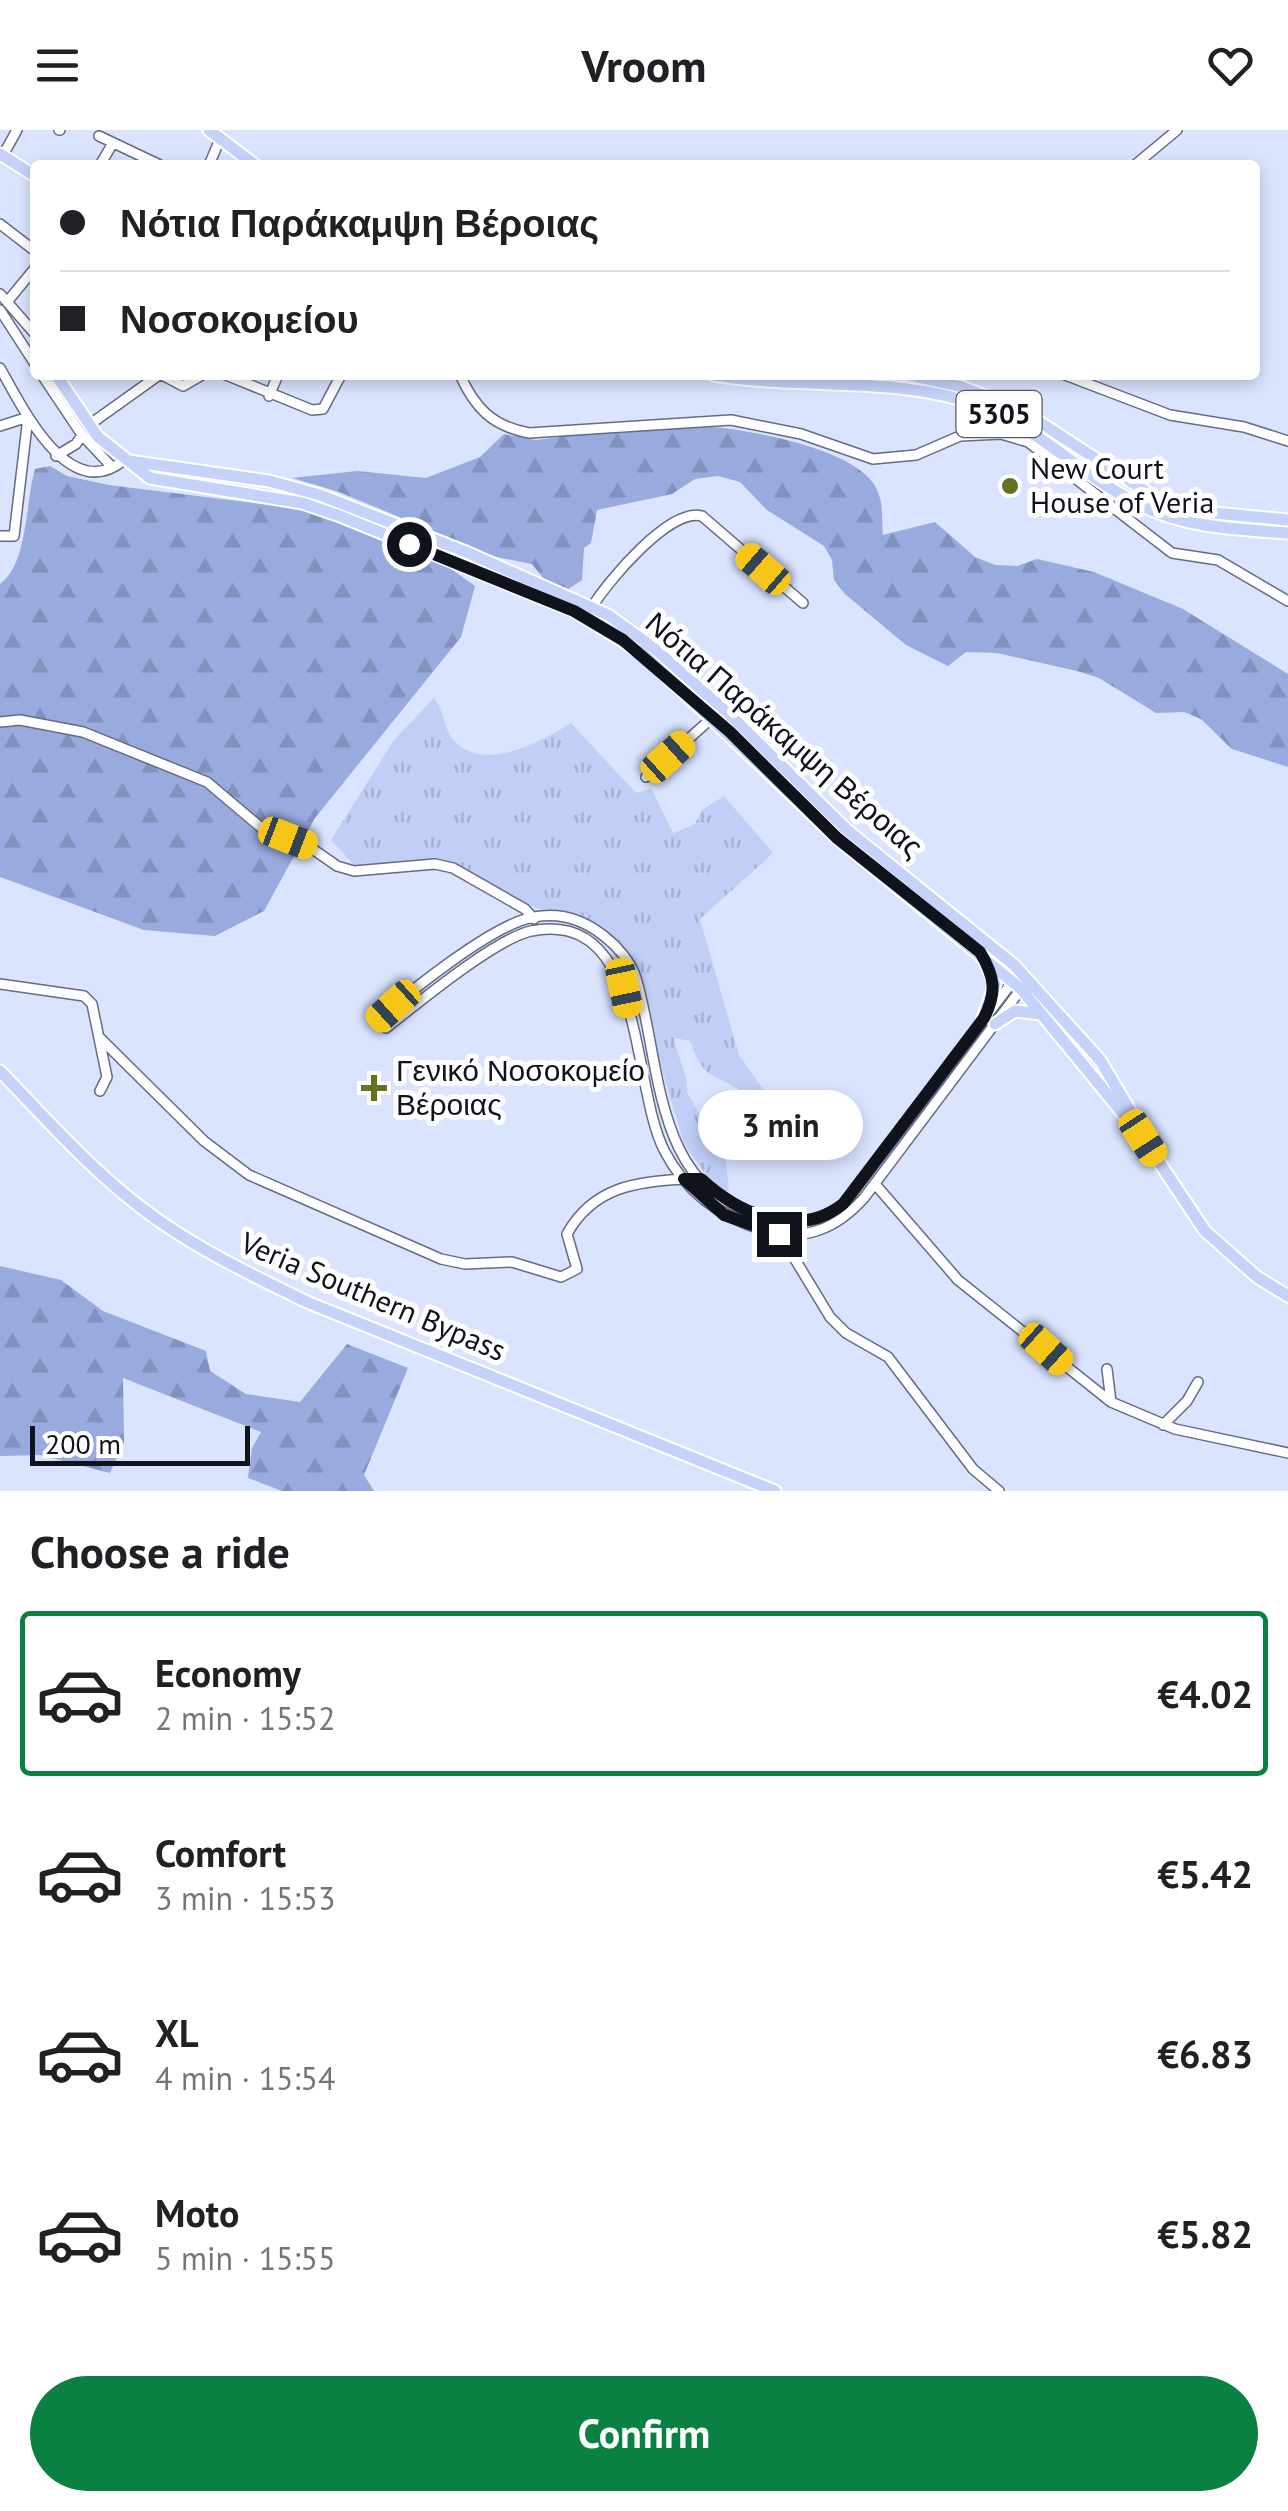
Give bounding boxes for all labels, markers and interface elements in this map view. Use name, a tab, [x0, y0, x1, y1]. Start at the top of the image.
text: Vroom	[582, 36, 706, 94]
icon: menu	[30, 38, 85, 93]
icon: heart	[1203, 38, 1258, 93]
text: Νότια Παράκαμψη Βέροιας	[120, 198, 599, 247]
text: Νοσοκομείου	[120, 294, 359, 343]
road number: 5305	[956, 391, 1042, 437]
place label: New Court House of Veria	[1030, 448, 1214, 521]
marker: New Court House of Veria	[999, 475, 1021, 497]
route start	[387, 522, 432, 567]
car	[731, 538, 795, 600]
street label: Νότια Παράκαμψη Βέροιας	[638, 603, 932, 865]
car	[636, 726, 700, 788]
car	[255, 813, 321, 863]
car	[603, 956, 645, 1020]
car	[361, 975, 425, 1037]
place label: Γενικό Νοσοκομείο Βέροιας	[396, 1050, 645, 1123]
marker: Γενικό Νοσοκομείο Βέροιας	[361, 1075, 387, 1101]
callout: 3 min	[696, 1089, 862, 1159]
text: 3 min	[741, 1104, 820, 1146]
car	[1114, 1105, 1172, 1171]
route end	[757, 1212, 802, 1257]
street label: Veria Southern Bypass	[234, 1222, 512, 1369]
car	[1014, 1318, 1078, 1380]
scale bar	[30, 1421, 250, 1466]
text: 200 m	[45, 1425, 121, 1462]
text: Choose a ride	[30, 1522, 290, 1580]
text: Economy	[155, 1648, 301, 1697]
icon: car	[35, 1649, 125, 1739]
text: €4.02	[1157, 1669, 1253, 1718]
text: 2 min · 15:52	[155, 1697, 335, 1739]
text: Comfort	[155, 1828, 286, 1877]
icon: car	[35, 1829, 125, 1919]
text: €5.42	[1157, 1849, 1253, 1898]
text: 3 min · 15:53	[155, 1877, 335, 1919]
text: XL	[155, 2008, 199, 2057]
icon: car	[35, 2009, 125, 2099]
text: €6.83	[1157, 2029, 1253, 2078]
text: 4 min · 15:54	[155, 2057, 335, 2099]
text: Moto	[155, 2188, 239, 2237]
icon: car	[35, 2189, 125, 2279]
text: €5.82	[1157, 2209, 1253, 2258]
text: 5 min · 15:55	[155, 2237, 335, 2279]
button: Confirm	[30, 2376, 1258, 2491]

